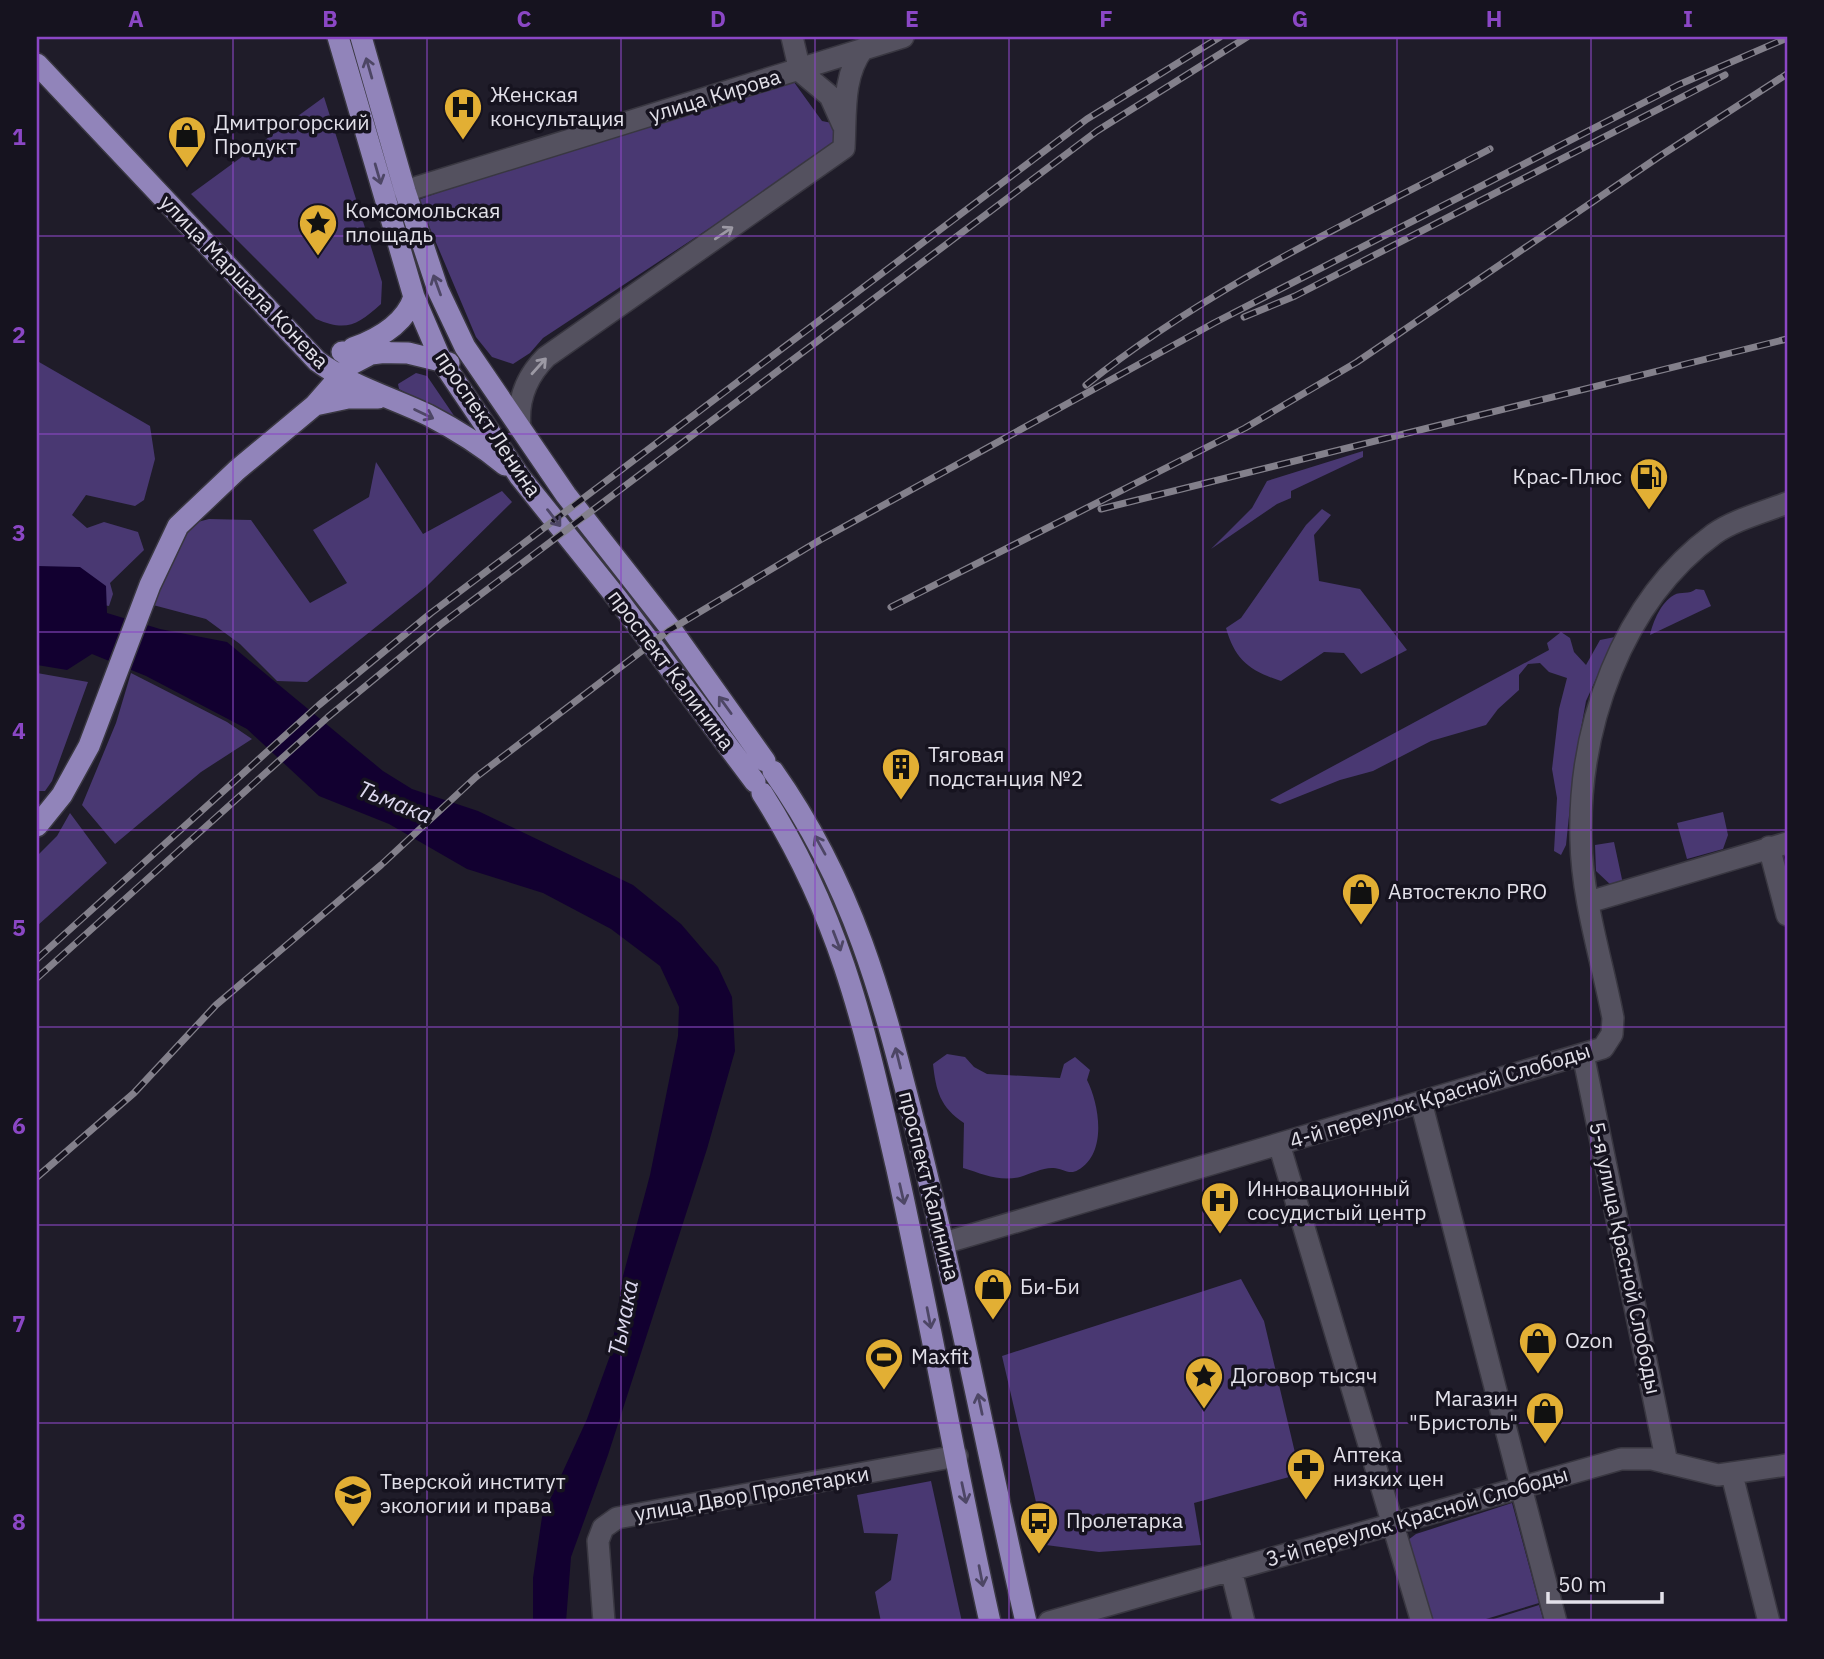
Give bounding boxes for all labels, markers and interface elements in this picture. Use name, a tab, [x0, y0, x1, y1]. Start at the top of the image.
text: A	[128, 3, 144, 33]
text: B	[322, 3, 338, 33]
text: C	[517, 3, 532, 33]
text: D	[710, 3, 726, 33]
text: E	[905, 3, 919, 33]
text: F	[1099, 3, 1113, 33]
text: G	[1292, 3, 1308, 33]
text: H	[1486, 3, 1502, 33]
text: I	[1683, 3, 1693, 33]
one-way arrow	[362, 57, 375, 79]
street label: улица Кирова	[646, 62, 784, 128]
place label: Женская консультация	[490, 80, 625, 132]
hospital icon: Женская консультация	[442, 86, 484, 141]
place label: Дмитрогорский Продукт	[214, 108, 370, 160]
shop icon: Дмитрогорский Продукт	[166, 114, 208, 169]
text: 1	[12, 121, 26, 151]
one-way arrow	[372, 163, 385, 185]
street label: улица Маршала Конева	[154, 188, 335, 374]
place label: Комсомольская площадь	[345, 196, 500, 248]
place icon: Комсомольская площадь	[297, 202, 339, 257]
one-way arrow	[714, 226, 733, 240]
one-way arrow	[430, 274, 442, 296]
text: 2	[12, 319, 26, 349]
street label: проспект Ленина	[430, 345, 548, 502]
one-way arrow	[531, 357, 547, 375]
one-way arrow	[413, 408, 434, 421]
fuel station icon: Крас-Плюс	[1628, 456, 1670, 511]
place label: Крас-Плюс	[1512, 462, 1622, 490]
one-way arrow	[547, 508, 562, 526]
text: 3	[12, 517, 26, 547]
street label: проспект Калинина	[602, 583, 741, 755]
one-way arrow	[718, 696, 732, 715]
text: 4	[12, 715, 26, 745]
place label: Тяговая подстанция №2	[928, 740, 1083, 792]
building icon: Тяговая подстанция №2	[880, 746, 922, 801]
water label: Тьмака	[354, 773, 437, 829]
one-way arrow	[812, 835, 826, 856]
shop icon: Автостекло PRO	[1340, 871, 1382, 926]
place label: Автостекло PRO	[1388, 877, 1547, 905]
text: 5	[12, 912, 26, 942]
one-way arrow	[832, 930, 845, 952]
street label: 4-й переулок Красной Слободы	[1286, 1036, 1593, 1154]
one-way arrow	[891, 1047, 904, 1070]
street label: проспект Калинина	[893, 1088, 967, 1283]
text: 6	[12, 1110, 26, 1140]
street label: 5-я улица Красной Слободы	[1583, 1119, 1669, 1396]
place label: Инновационный сосудистый центр	[1247, 1174, 1426, 1226]
hospital icon: Инновационный сосудистый центр	[1199, 1180, 1241, 1235]
one-way arrow	[896, 1182, 909, 1205]
shop icon: Би-Би	[972, 1266, 1014, 1321]
place label: Би-Би	[1020, 1272, 1080, 1300]
water label: Тьмака	[600, 1277, 644, 1359]
one-way arrow	[922, 1306, 936, 1329]
text: 7	[12, 1308, 26, 1338]
shop icon: Ozon	[1517, 1320, 1559, 1375]
place label: Ozon	[1565, 1326, 1613, 1354]
sports icon: Maxfit	[863, 1336, 905, 1391]
place label: Maxfit	[911, 1342, 969, 1370]
place icon: Договор тысяч	[1183, 1355, 1225, 1410]
place label: Договор тысяч	[1231, 1361, 1377, 1389]
place label: Магазин "Бристоль"	[1409, 1384, 1518, 1436]
shop icon: Магазин "Бристоль"	[1524, 1390, 1566, 1445]
one-way arrow	[972, 1393, 986, 1416]
place label: Аптека низких цен	[1333, 1440, 1444, 1492]
pharmacy icon: Аптека низких цен	[1285, 1446, 1327, 1501]
street label: улица Двор Пролетарки	[632, 1459, 871, 1527]
street label: 3-й переулок Красной Слободы	[1262, 1459, 1571, 1573]
place label: Тверской институт экологии и права	[380, 1467, 566, 1519]
school or university icon: Тверской институт экологии и права	[332, 1473, 374, 1528]
one-way arrow	[958, 1481, 972, 1504]
bus stop icon: Пролетарка	[1018, 1500, 1060, 1555]
text: 8	[12, 1506, 26, 1536]
place label: Пролетарка	[1066, 1506, 1183, 1534]
scale bar	[1548, 1561, 1661, 1605]
one-way arrow	[974, 1564, 988, 1587]
text: 50 m	[1558, 1570, 1607, 1598]

